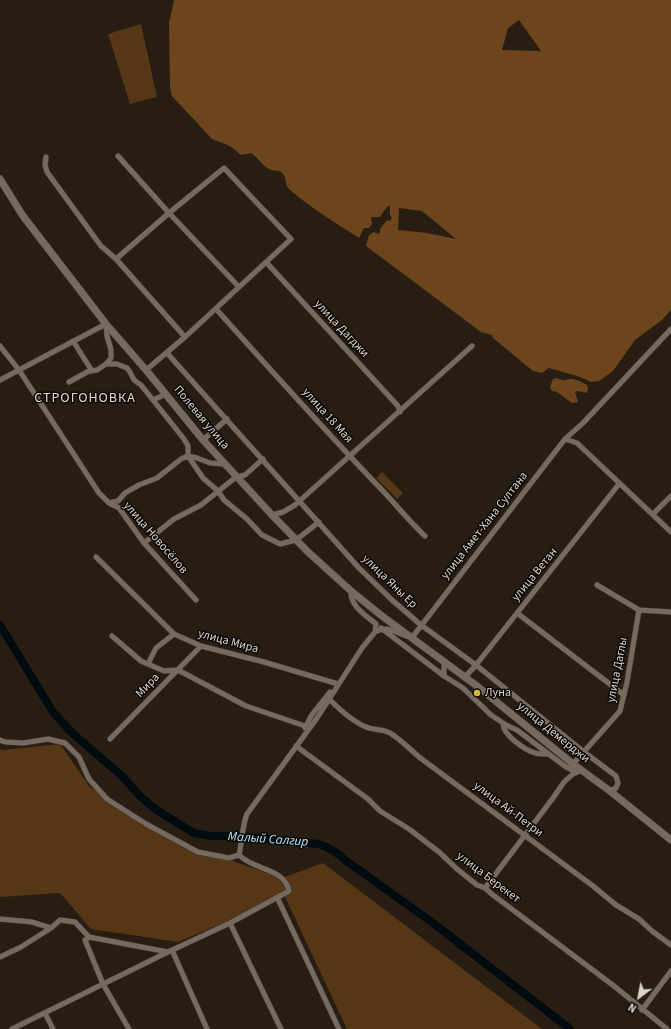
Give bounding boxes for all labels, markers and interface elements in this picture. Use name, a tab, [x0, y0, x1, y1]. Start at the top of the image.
street label: улица Дагджи	[311, 297, 371, 361]
street label: Полевая улица	[170, 383, 232, 453]
street label: улица 18 Мая	[299, 385, 355, 447]
district label: СТРОГОНОВКА	[34, 391, 136, 407]
street label: улица Амет-Хана Султана	[439, 469, 531, 583]
street label: улица Новосёлов	[120, 499, 190, 577]
street label: улица Ветан	[509, 545, 561, 605]
street label: улица Яны Ер	[358, 552, 420, 612]
street label: улица Мира	[196, 627, 260, 657]
street label: улица Даглы	[605, 636, 631, 704]
street label: Мира	[133, 671, 163, 701]
place label: Луна	[485, 686, 511, 700]
marker: Луна	[472, 688, 482, 698]
street label: улица Демерджи	[514, 699, 592, 767]
street label: улица Ай-Петри	[470, 779, 546, 841]
water label: Малый Салгир	[227, 829, 309, 851]
street label: улица Берекет	[453, 849, 523, 907]
north arrow	[619, 977, 659, 1017]
text: N	[625, 999, 639, 1016]

